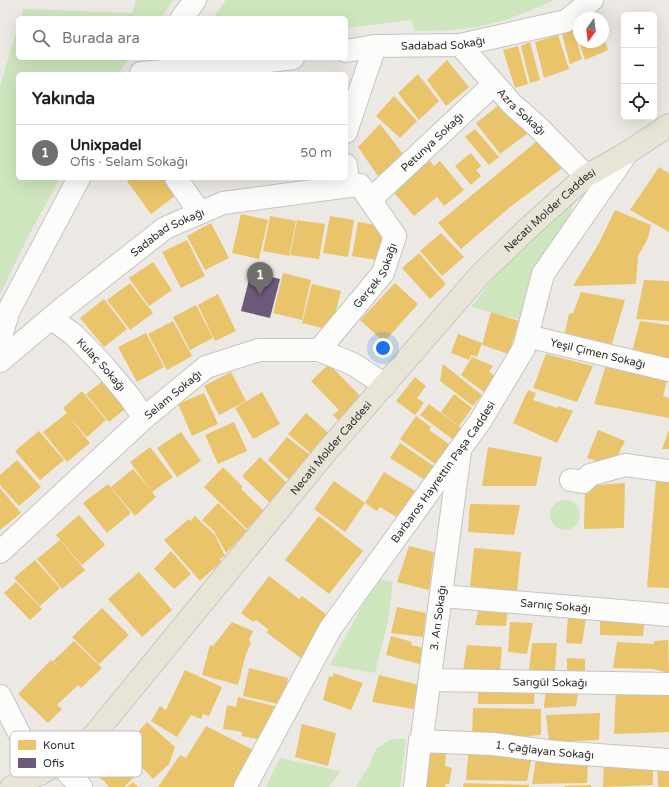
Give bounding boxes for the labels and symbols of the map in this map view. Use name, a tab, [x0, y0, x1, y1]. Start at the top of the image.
north arrow	[573, 12, 609, 48]
street label: Sadabad Sokağı	[401, 34, 486, 53]
street label: Azra Sokağı	[494, 86, 548, 138]
street label: Petunya Sokağı	[398, 110, 466, 175]
street label: Necati Molder Caddesi	[502, 166, 598, 255]
street label: Sadabad Sokağı	[128, 206, 207, 260]
street label: Gerçek Sokağı	[351, 241, 399, 311]
pin: 1	[247, 262, 273, 295]
street label: Kulaç Sokağı	[74, 336, 128, 394]
street label: Yeşil Çimen Sokağı	[549, 336, 647, 371]
your location	[373, 338, 393, 358]
street label: Selam Sokağı	[142, 367, 204, 422]
street label: Necati Molder Caddesi	[288, 399, 374, 498]
street label: Barbaros Hayrettin Paşa Caddesi	[388, 399, 498, 546]
street label: 3. Arı Sokağı	[428, 584, 449, 651]
street label: Sarnıç Sokağı	[520, 597, 591, 615]
street label: Sarıgül Sokağı	[513, 675, 587, 690]
legend	[10, 731, 142, 777]
street label: 1. Çağlayan Sokağı	[494, 738, 594, 762]
text: Konut	[43, 739, 75, 752]
text: Ofis	[43, 757, 64, 770]

